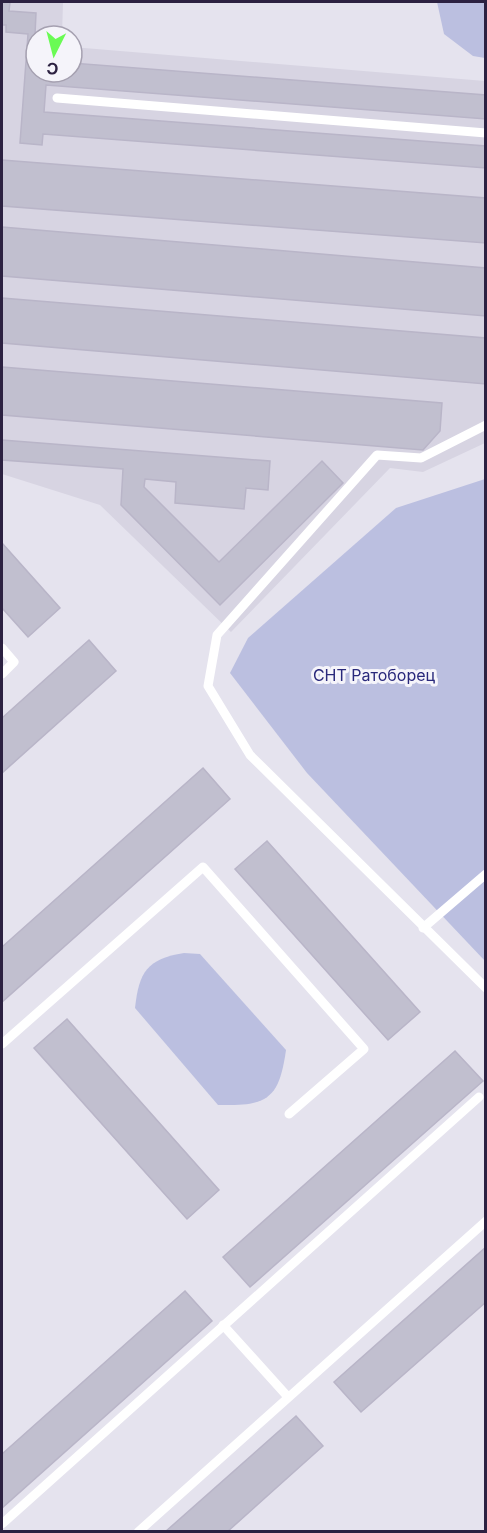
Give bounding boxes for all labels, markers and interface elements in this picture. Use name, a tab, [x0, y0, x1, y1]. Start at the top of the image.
north arrow	[24, 24, 84, 84]
text: С	[45, 58, 59, 79]
park label: СНТ Ратоборец	[313, 665, 436, 685]

